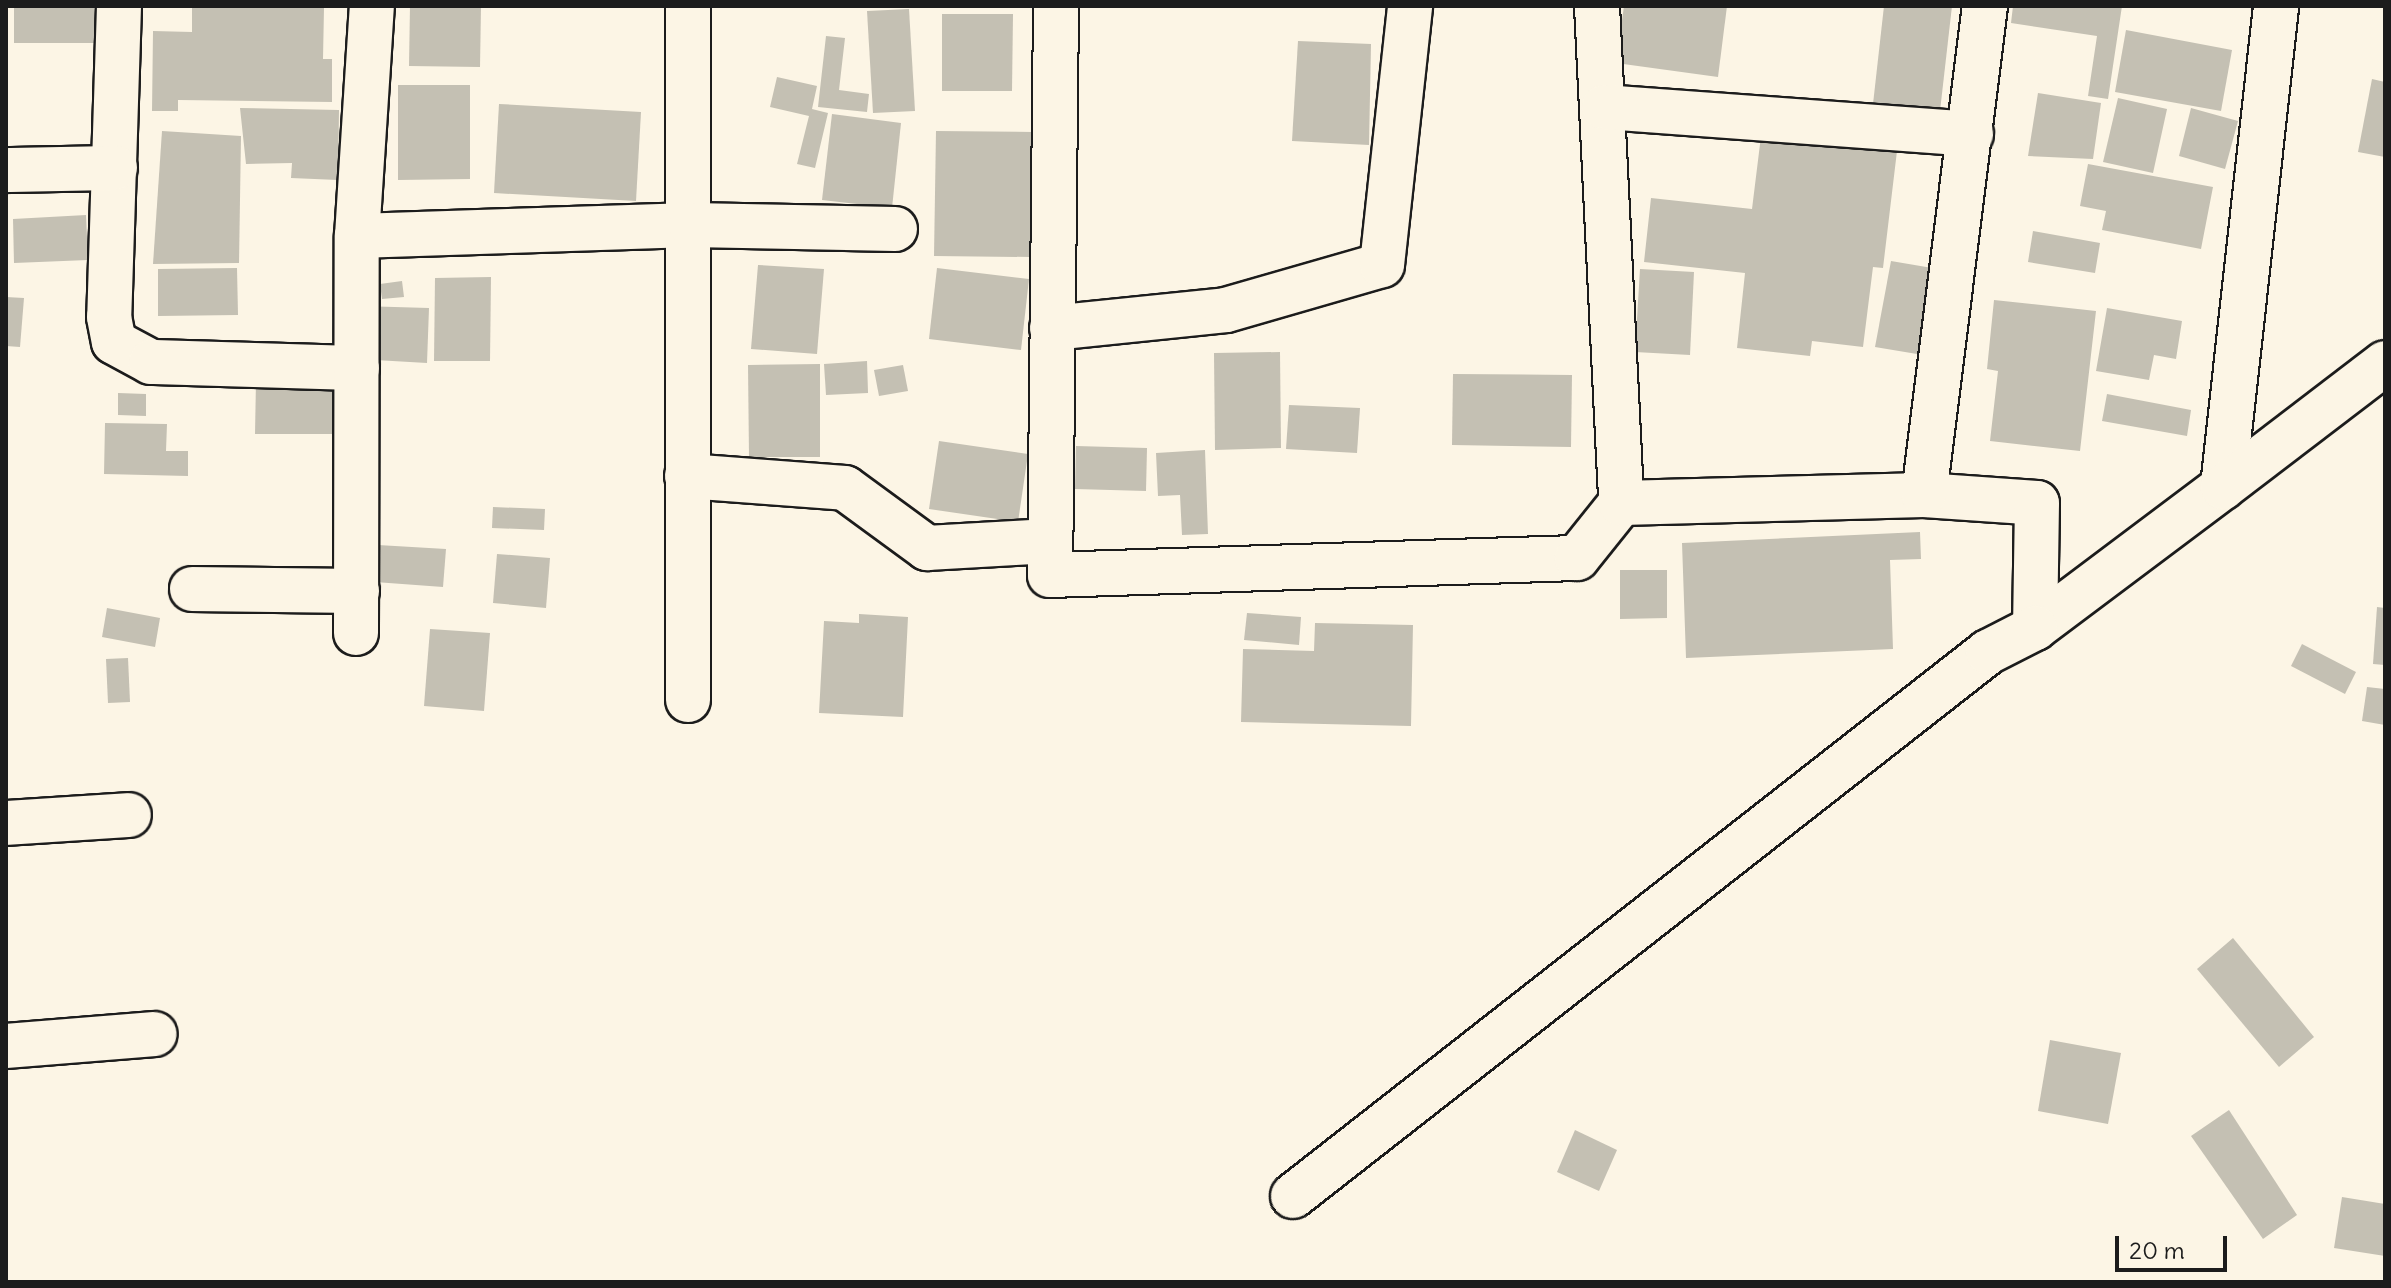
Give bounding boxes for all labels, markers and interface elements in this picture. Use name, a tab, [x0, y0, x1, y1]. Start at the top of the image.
scale bar	[2119, 1220, 2231, 1270]
text: 20 m	[2129, 1235, 2185, 1265]

